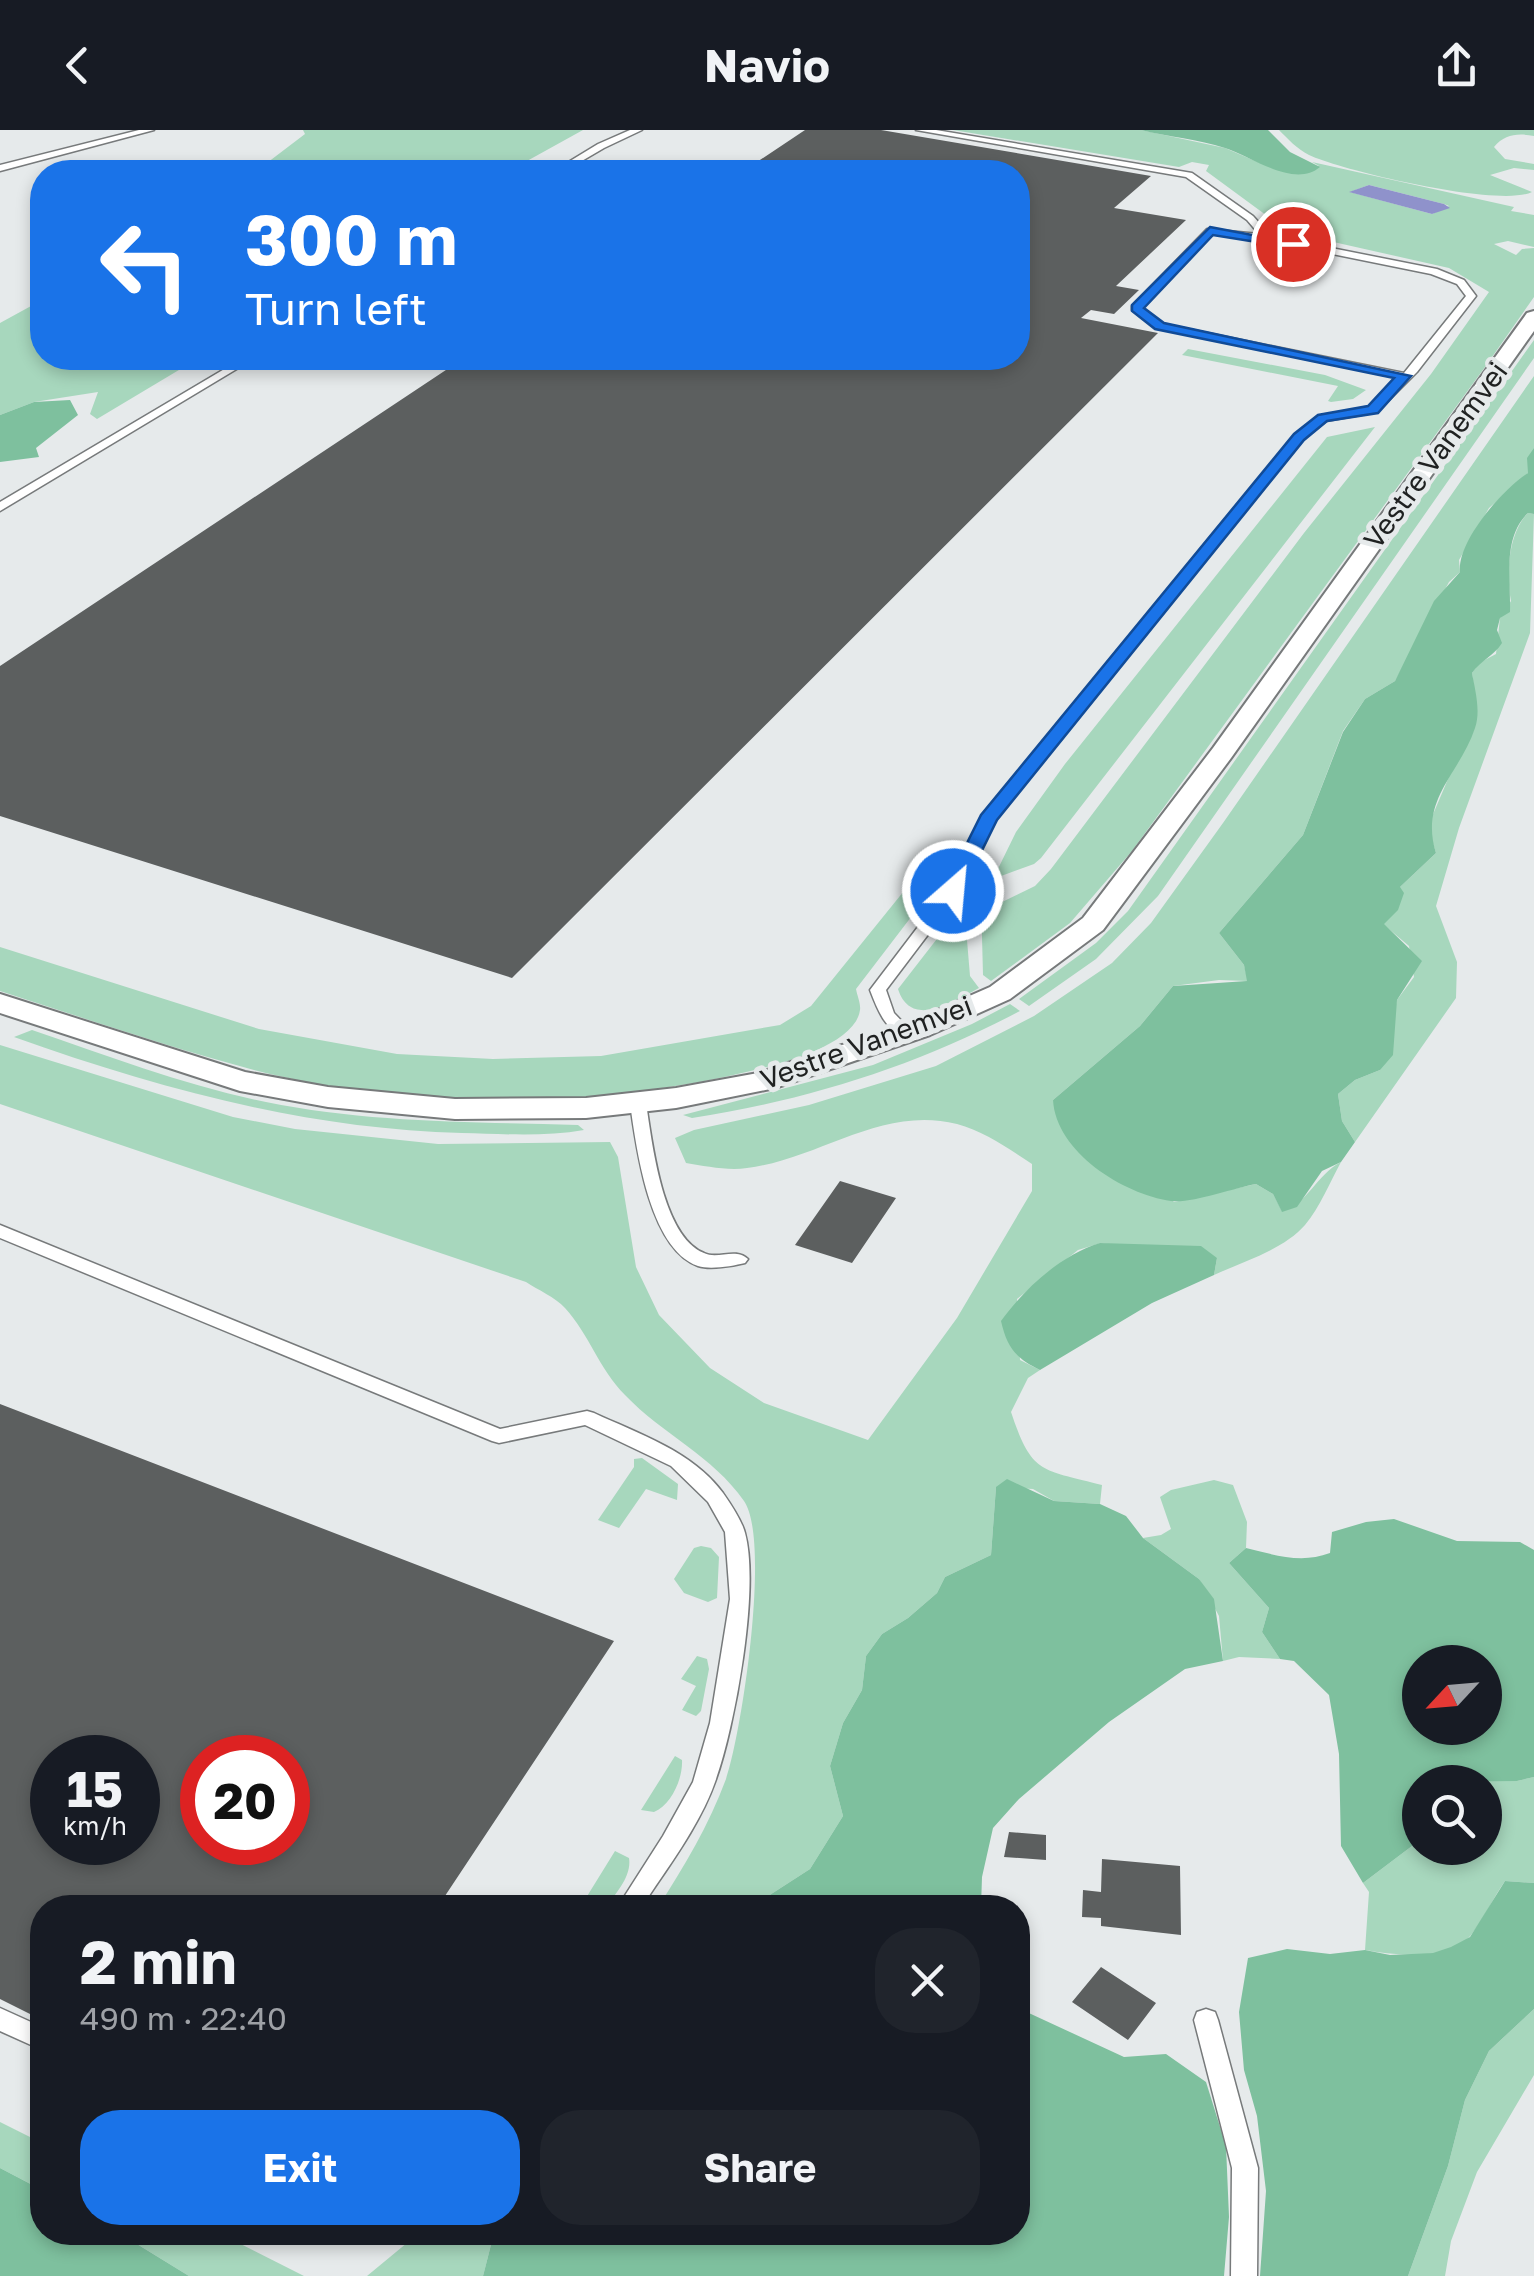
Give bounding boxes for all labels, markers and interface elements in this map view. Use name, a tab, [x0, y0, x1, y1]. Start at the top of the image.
icon: back	[50, 38, 105, 93]
text: Navio	[704, 38, 830, 92]
icon: share	[1429, 38, 1484, 93]
text: 300 m	[245, 196, 457, 280]
icon: left	[80, 200, 210, 330]
pin	[1251, 202, 1336, 287]
icon: arrive	[1266, 217, 1321, 272]
text: Turn left	[245, 281, 427, 335]
street label: Vestre Vanemvei	[1356, 355, 1514, 555]
position arrow	[901, 839, 1005, 943]
street label: Vestre Vanemvei	[756, 988, 976, 1096]
north arrow	[1402, 1645, 1502, 1745]
map controls	[1402, 1645, 1502, 1865]
speed limit sign: 20	[180, 1735, 310, 1865]
text: 15	[67, 1758, 123, 1818]
button: search	[1402, 1765, 1502, 1865]
text: km/h	[63, 1810, 127, 1841]
text: 2 min	[80, 1925, 237, 1997]
button: close	[875, 1928, 980, 2033]
text: 490 m · 22:40	[80, 1999, 287, 2037]
button: Exit	[80, 2110, 520, 2225]
button: Share	[540, 2110, 980, 2225]

